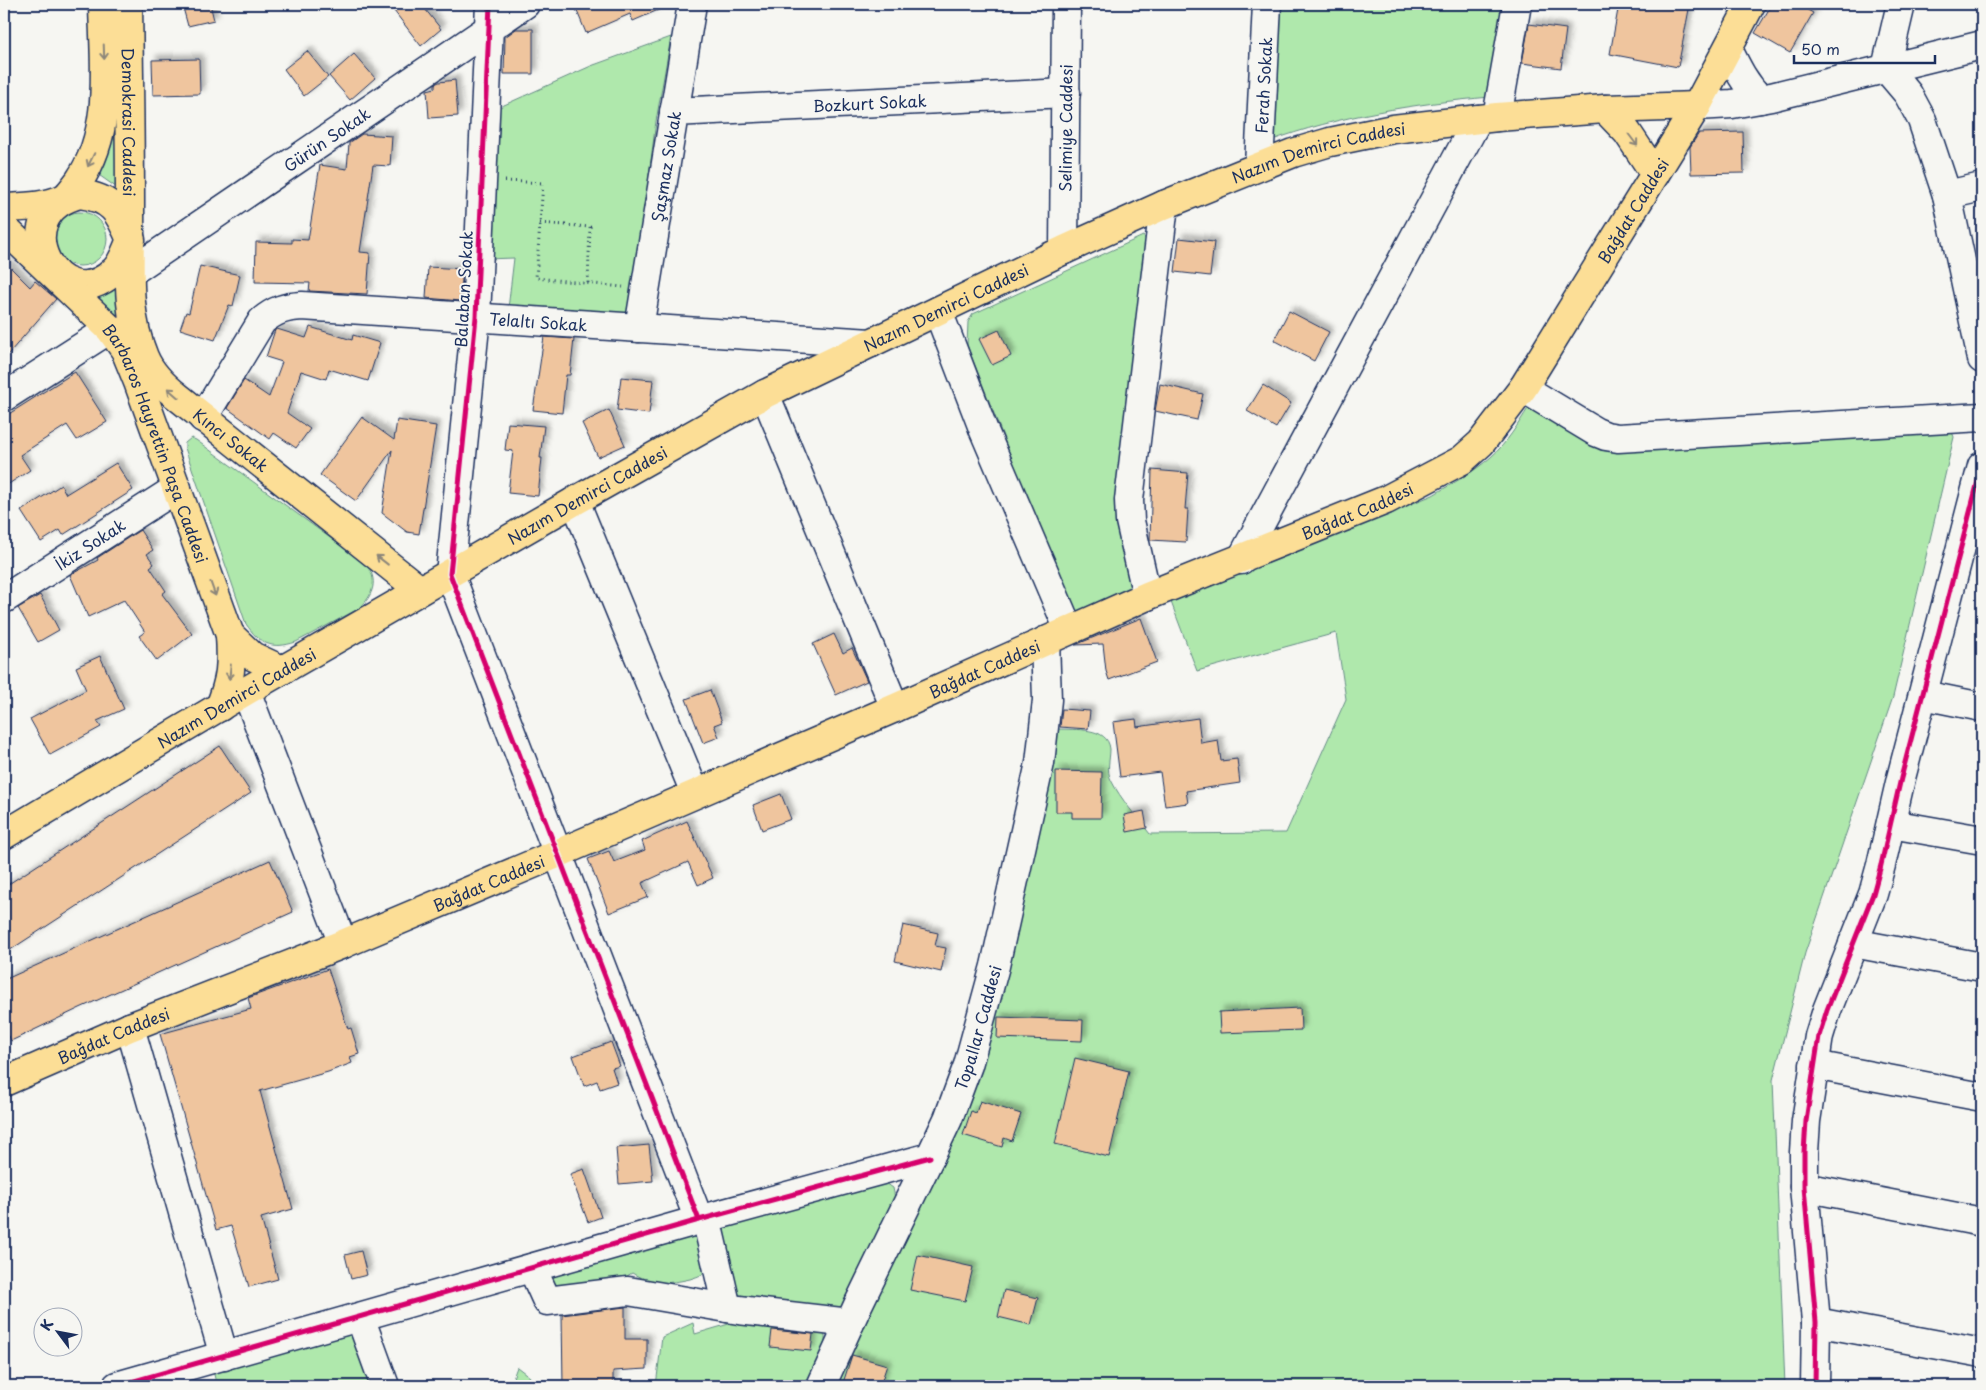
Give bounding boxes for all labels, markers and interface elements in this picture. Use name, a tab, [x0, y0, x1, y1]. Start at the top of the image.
scale bar	[1794, 32, 1935, 64]
street label: Ferah Sokak	[1249, 36, 1277, 134]
text: 50 m	[1801, 37, 1840, 60]
one-way arrow	[99, 44, 109, 60]
street label: Demokrasi Caddesi	[117, 47, 142, 196]
street label: Selimiye Caddesi	[1052, 64, 1078, 192]
street label: Bozkurt Sokak	[812, 88, 927, 117]
street label: Gürün Sokak	[278, 101, 375, 177]
street label: Şaşmaz Sokak	[645, 109, 686, 224]
street label: Nazım Demirci Caddesi	[1228, 116, 1407, 189]
one-way arrow	[1627, 133, 1638, 146]
one-way arrow	[85, 153, 95, 168]
street label: Bağdat Caddesi	[1591, 153, 1674, 268]
street label: Balaban Sokak	[448, 230, 478, 348]
street label: Nazım Demirci Caddesi	[859, 257, 1032, 357]
street label: Telaltı Sokak	[488, 306, 588, 337]
street label: Barbaros Hayrettin Paşa Caddesi	[98, 318, 215, 566]
one-way arrow	[167, 388, 180, 399]
street label: Kıncı Sokak	[188, 402, 274, 477]
street label: Nazım Demirci Caddesi	[502, 440, 671, 550]
street label: Bağdat Caddesi	[1298, 476, 1417, 545]
street label: İkiz Sokak	[50, 512, 130, 575]
one-way arrow	[375, 555, 389, 565]
one-way arrow	[209, 581, 218, 596]
street label: Bağdat Caddesi	[925, 633, 1044, 704]
street label: Nazım Demirci Caddesi	[152, 641, 320, 753]
one-way arrow	[225, 663, 235, 679]
street label: Bağdat Caddesi	[429, 848, 548, 917]
street label: Topallar Caddesi	[948, 962, 1007, 1093]
street label: Bağdat Caddesi	[53, 1001, 173, 1069]
north arrow	[32, 1308, 82, 1358]
text: K	[35, 1315, 58, 1335]

